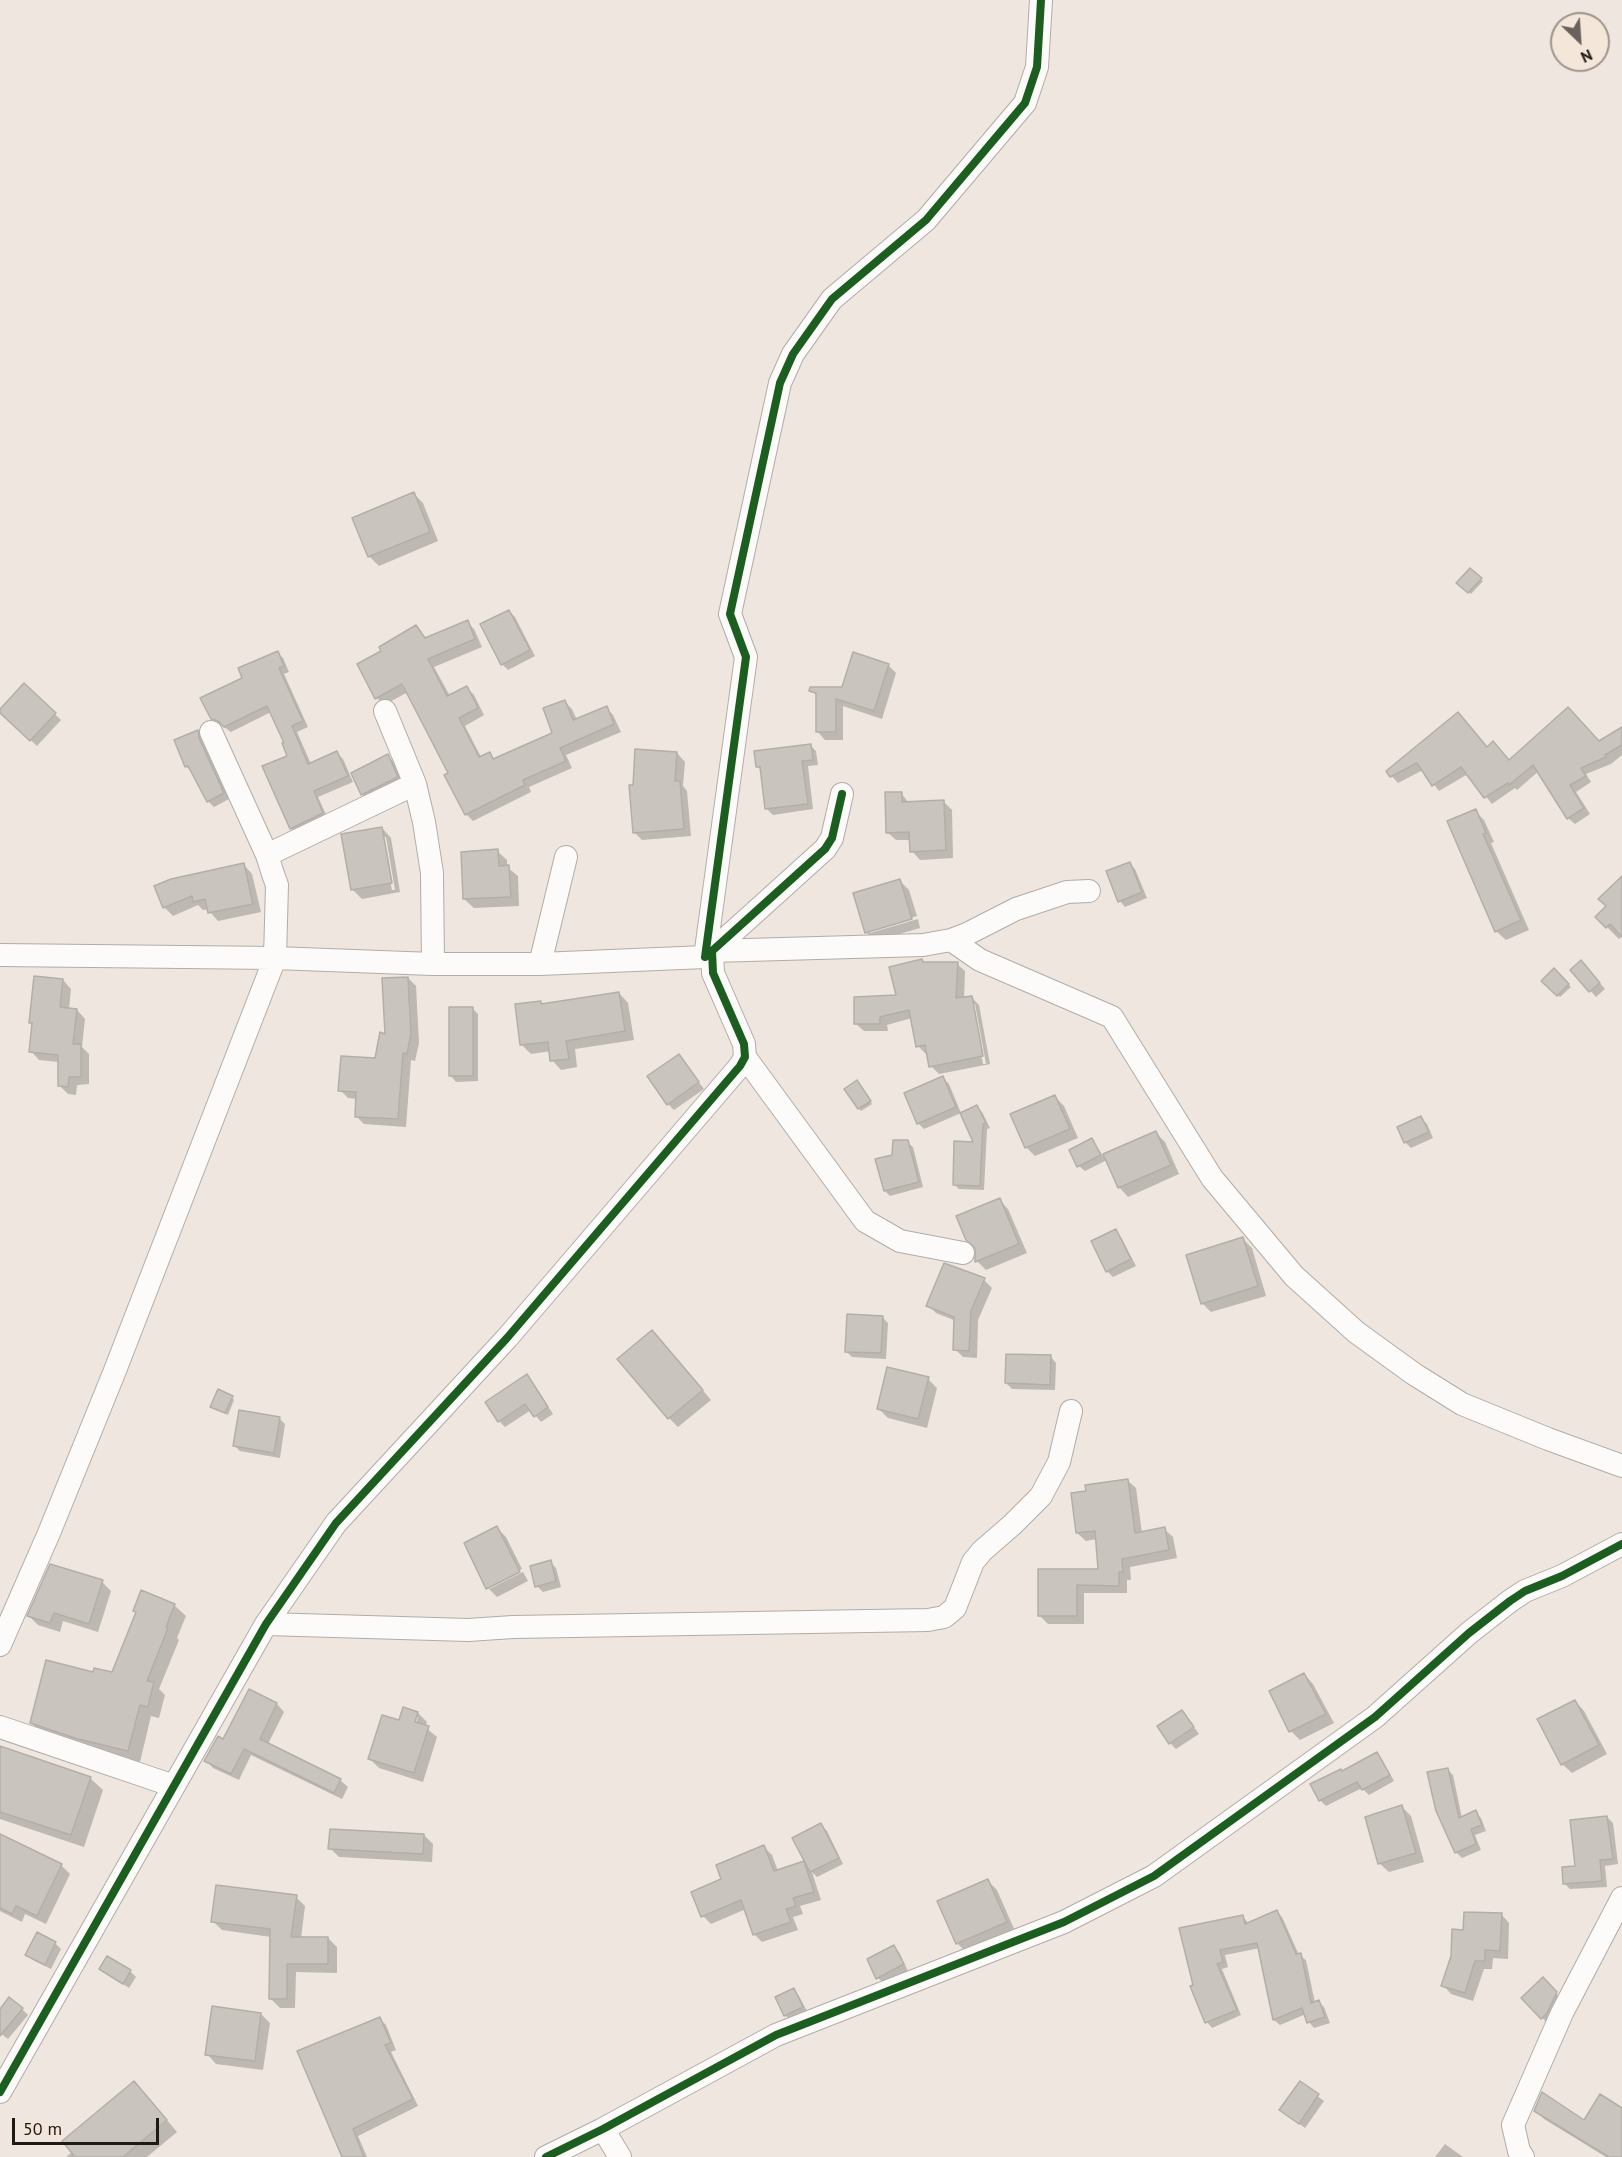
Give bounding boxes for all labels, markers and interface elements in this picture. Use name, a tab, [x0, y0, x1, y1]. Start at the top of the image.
north arrow	[1550, 12, 1610, 72]
text: N	[1578, 45, 1596, 68]
scale bar	[15, 2106, 162, 2144]
text: 50 m	[23, 2117, 62, 2140]

